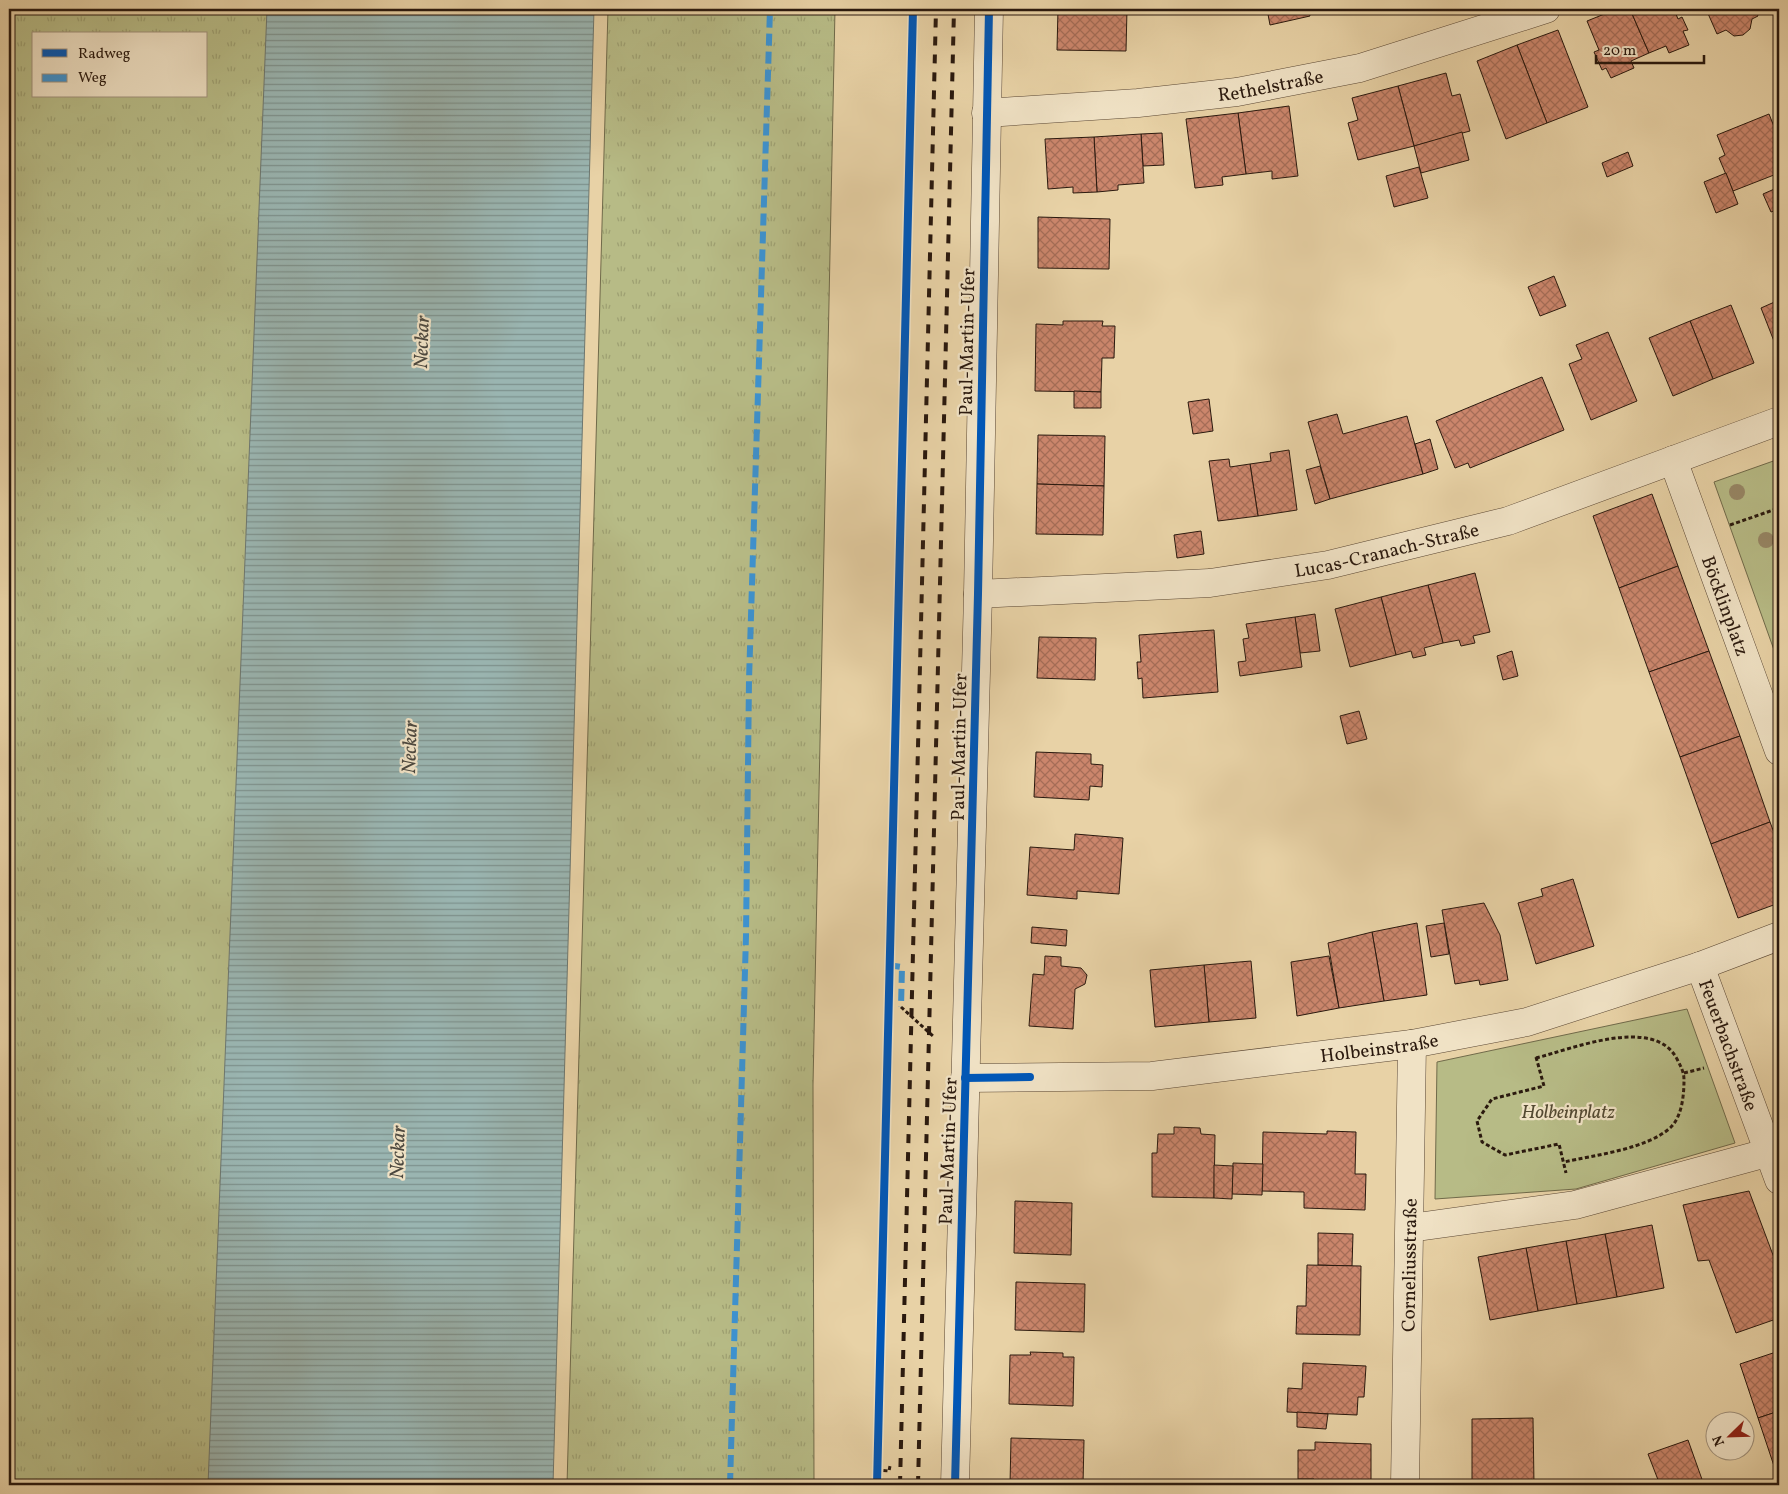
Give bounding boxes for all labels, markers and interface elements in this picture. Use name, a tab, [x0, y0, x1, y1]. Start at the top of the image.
legend	[32, 32, 208, 98]
scale bar	[1596, 32, 1703, 64]
text: 20 m	[1603, 41, 1636, 62]
text: Radweg	[78, 44, 131, 65]
street label: Rethelstraße	[1216, 64, 1326, 109]
text: Weg	[78, 68, 107, 89]
street label: Paul-Martin-Ufer	[954, 268, 982, 416]
water label: Neckar	[408, 314, 438, 369]
street label: Lucas-Cranach-Straße	[1293, 518, 1482, 585]
street label: Böcklinplatz	[1694, 553, 1754, 660]
street label: Paul-Martin-Ufer	[946, 673, 974, 821]
water label: Neckar	[396, 719, 426, 774]
street label: Feuerbachstraße	[1691, 976, 1763, 1115]
street label: Holbeinstraße	[1319, 1028, 1441, 1070]
street label: Paul-Martin-Ufer	[933, 1077, 965, 1225]
park label: Holbeinplatz	[1521, 1100, 1615, 1126]
water label: Neckar	[384, 1124, 414, 1179]
street label: Corneliusstraße	[1396, 1198, 1425, 1332]
north arrow	[1706, 1412, 1756, 1462]
text: N	[1709, 1432, 1730, 1449]

